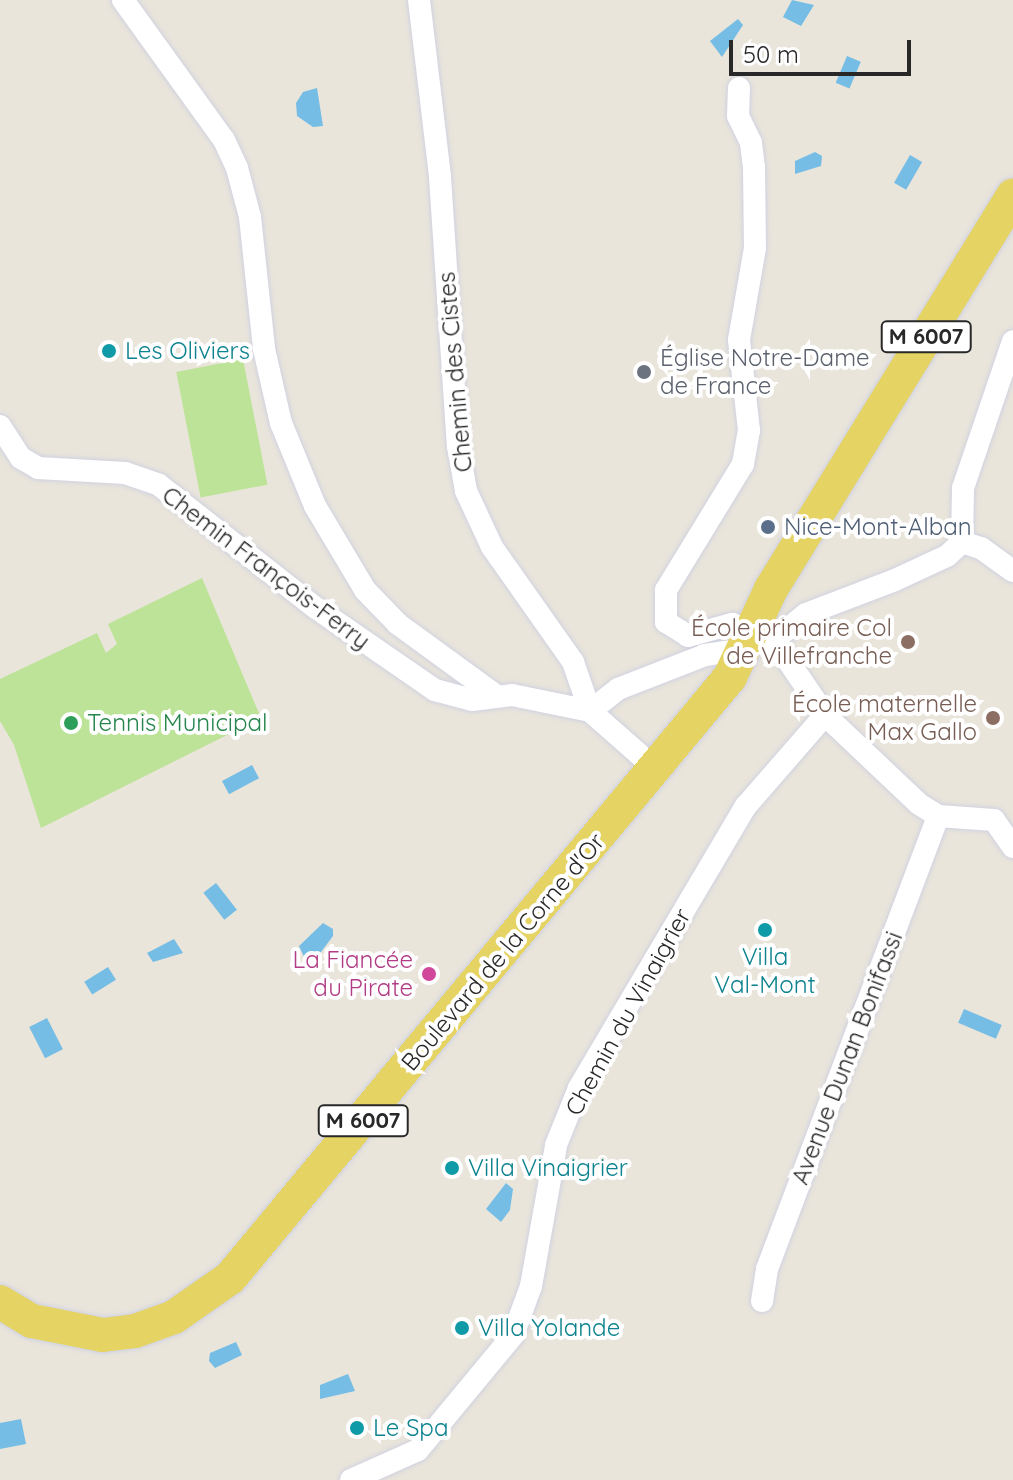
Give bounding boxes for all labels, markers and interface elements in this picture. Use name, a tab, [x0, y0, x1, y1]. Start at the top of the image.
scale bar	[733, 24, 915, 74]
text: 50 m	[743, 39, 799, 69]
street label: Chemin des Cistes	[432, 271, 478, 473]
road number: M 6007	[880, 319, 972, 355]
place label: Les Oliviers	[125, 337, 250, 365]
marker: Les Oliviers	[100, 342, 118, 360]
place label: Église Notre-Dame de France	[660, 344, 870, 400]
marker: Église Notre-Dame de France	[635, 363, 653, 381]
street label: Chemin François-Ferry	[156, 480, 376, 656]
place label: Nice-Mont-Alban	[784, 513, 972, 541]
marker: Nice-Mont-Alban	[759, 518, 777, 536]
place label: École primaire Col de Villefranche	[691, 614, 892, 670]
marker: École primaire Col de Villefranche	[899, 633, 917, 651]
place label: École maternelle Max Gallo	[792, 690, 977, 746]
place label: Tennis Municipal	[87, 709, 268, 737]
marker: École maternelle Max Gallo	[984, 709, 1002, 727]
marker: Tennis Municipal	[62, 714, 80, 732]
street label: Boulevard de la Corne d'Or	[395, 827, 611, 1077]
street label: Chemin du Vinaigrier	[559, 903, 697, 1121]
marker: Villa Val-Mont	[756, 921, 774, 939]
street label: Avenue Dunan Bonifassi	[785, 928, 909, 1188]
place label: Villa Val-Mont	[714, 943, 816, 999]
place label: La Fiancée du Pirate	[292, 946, 413, 1002]
marker: La Fiancée du Pirate	[420, 965, 438, 983]
road number: M 6007	[317, 1103, 409, 1139]
place label: Villa Vinaigrier	[468, 1154, 628, 1182]
marker: Villa Vinaigrier	[443, 1159, 461, 1177]
place label: Villa Yolande	[478, 1314, 620, 1342]
marker: Villa Yolande	[453, 1319, 471, 1337]
place label: Le Spa	[373, 1414, 448, 1442]
marker: Le Spa	[348, 1419, 366, 1437]

